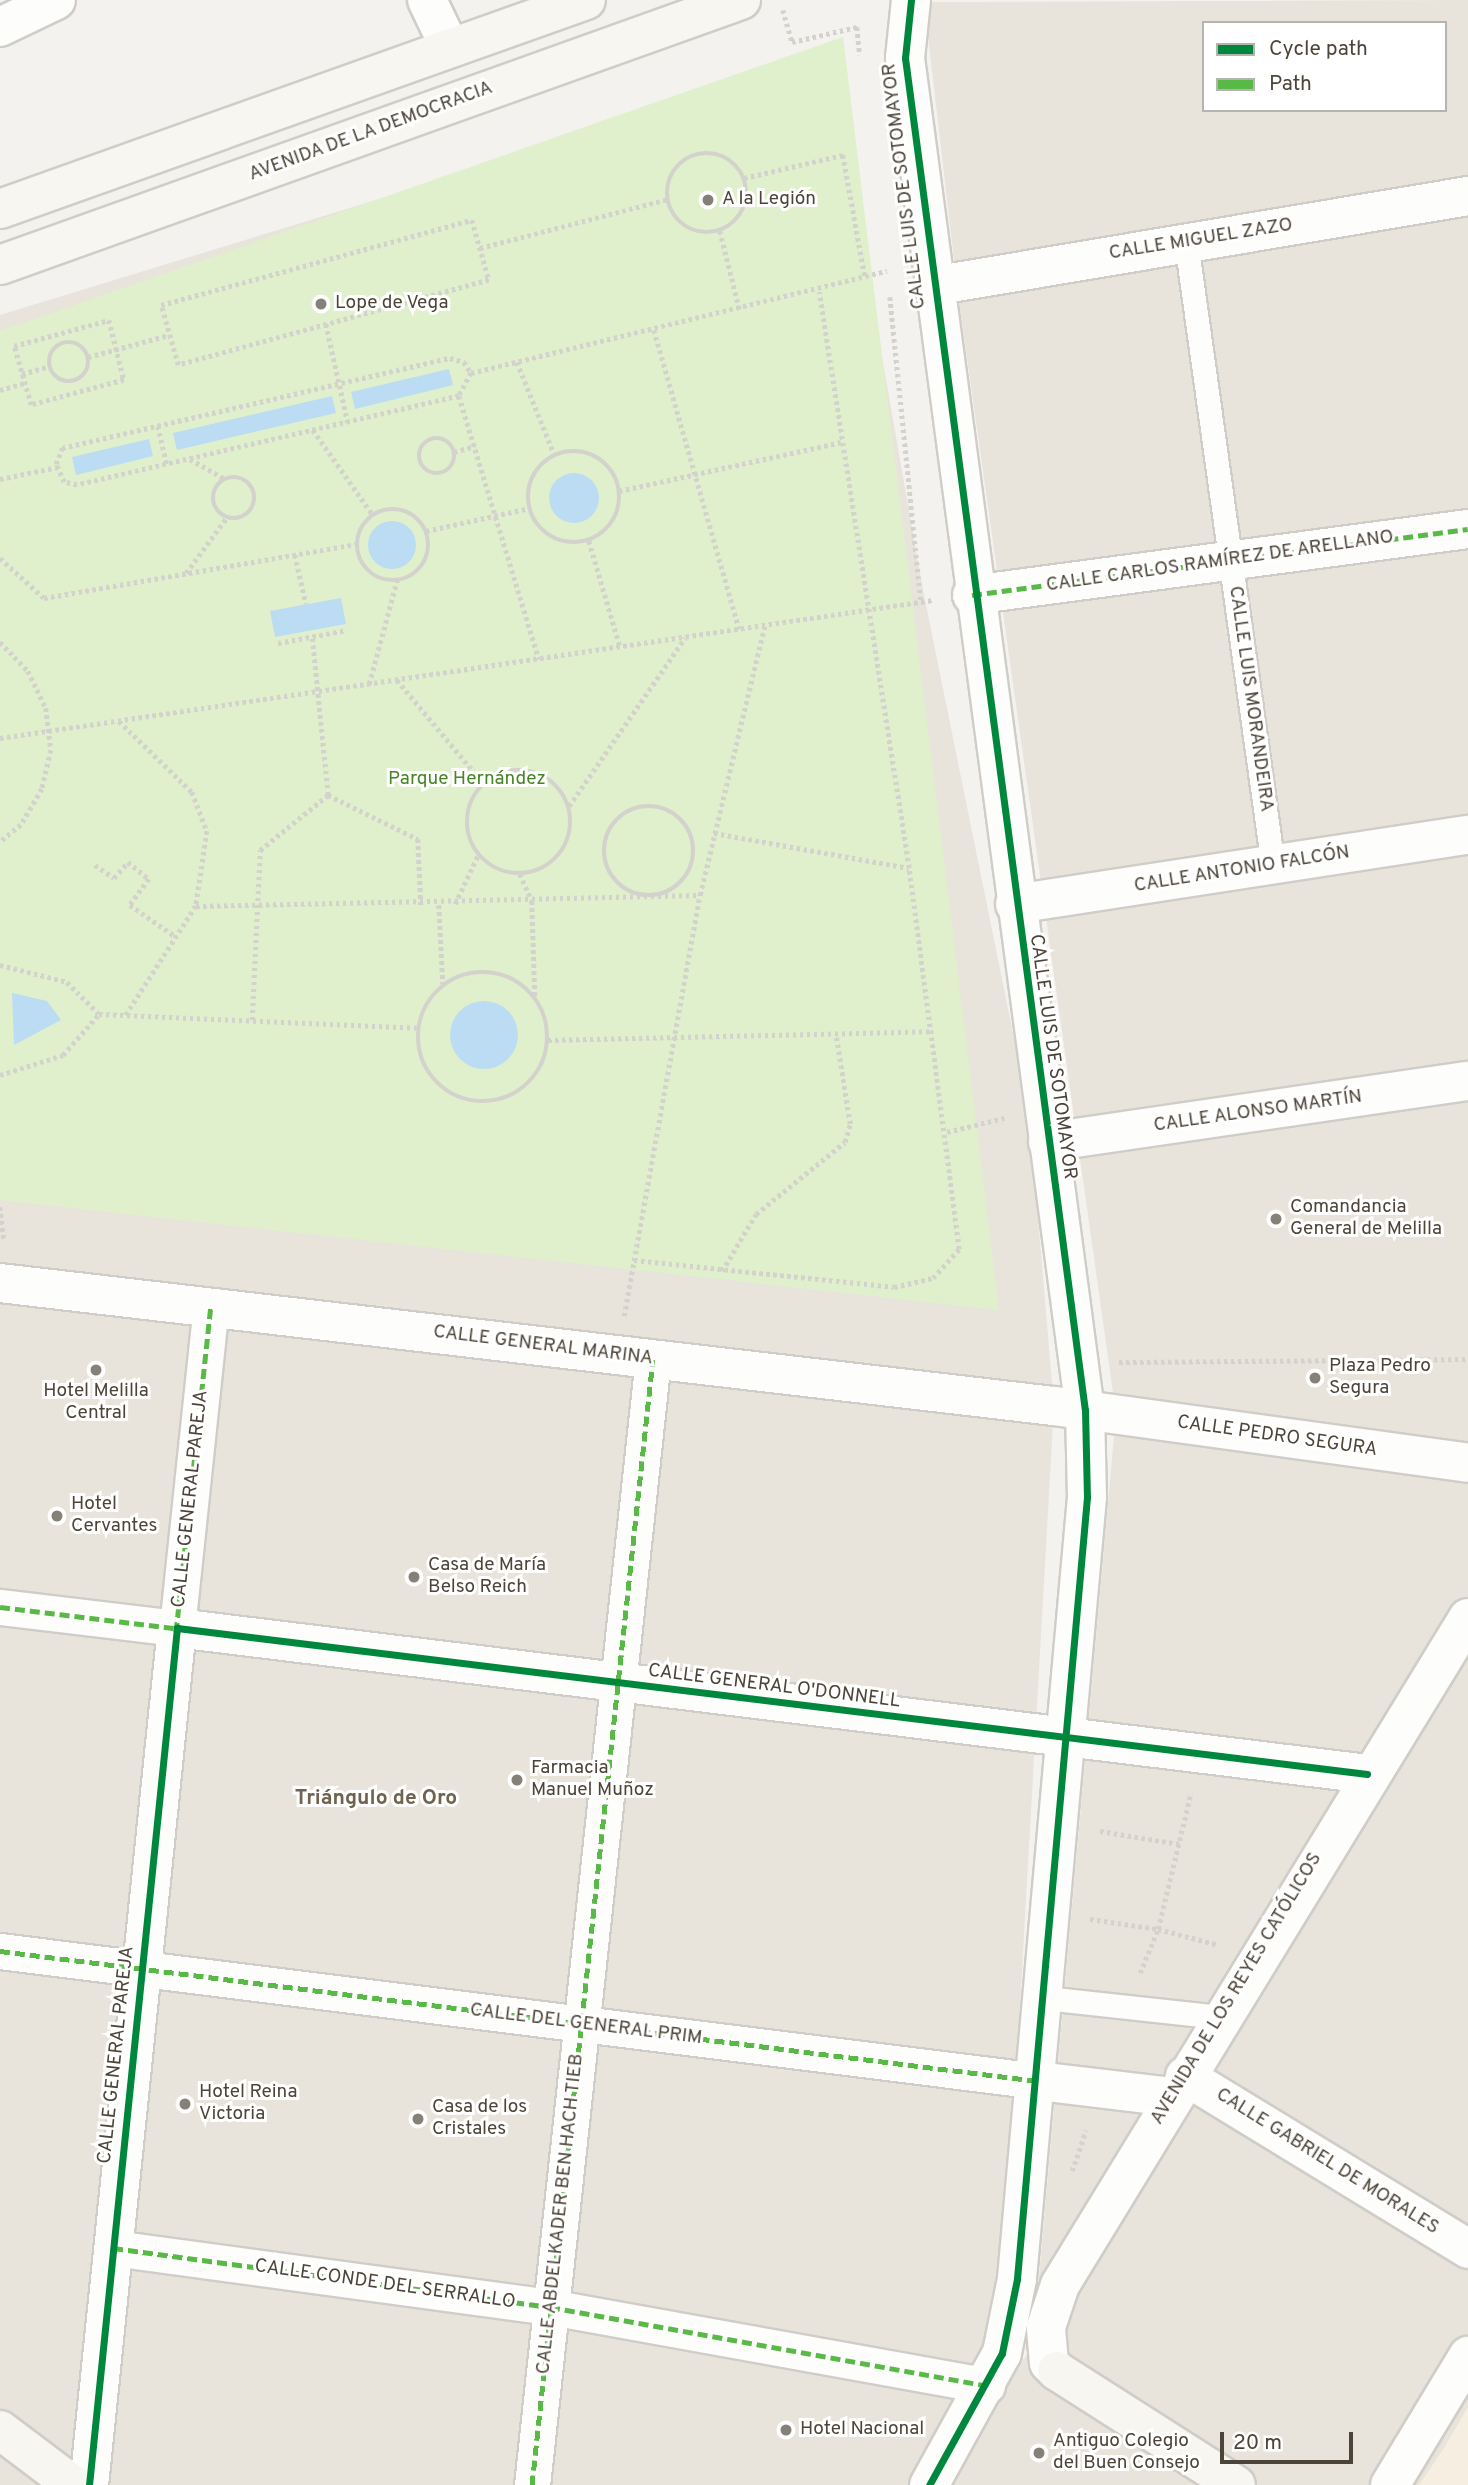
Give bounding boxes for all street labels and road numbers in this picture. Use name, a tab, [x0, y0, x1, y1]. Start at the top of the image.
street label: CALLE LUIS DE SOTOMAYOR	[879, 62, 931, 310]
street label: AVENIDA DE LA DEMOCRACIA	[245, 77, 497, 187]
street label: CALLE MIGUEL ZAZO	[1107, 214, 1295, 266]
street label: CALLE CARLOS RAMÍREZ DE ARELLANO	[1044, 526, 1396, 598]
street label: CALLE LUIS MORANDEIRA	[1223, 585, 1277, 813]
street label: CALLE ANTONIO FALCÓN	[1132, 842, 1352, 898]
street label: CALLE LUIS DE SOTOMAYOR	[1023, 933, 1081, 1181]
street label: CALLE ALONSO MARTÍN	[1152, 1086, 1364, 1138]
street label: CALLE GENERAL MARINA	[432, 1321, 654, 1371]
street label: CALLE GENERAL PAREJA	[168, 1389, 214, 1609]
street label: CALLE PEDRO SEGURA	[1175, 1412, 1379, 1462]
street label: CALLE GENERAL O'DONNELL	[646, 1660, 902, 1714]
street label: AVENIDA DE LOS REYES CATÓLICOS	[1146, 1848, 1328, 2130]
street label: CALLE GENERAL PAREJA	[94, 1945, 140, 2165]
street label: CALLE DEL GENERAL PRIM	[468, 1999, 704, 2051]
street label: CALLE ABDELKADER BEN HACH TIEB	[533, 2052, 589, 2376]
street label: CALLE GABRIEL DE MORALES	[1211, 2084, 1443, 2240]
street label: CALLE CONDE DEL SERRALLO	[253, 2255, 517, 2315]

